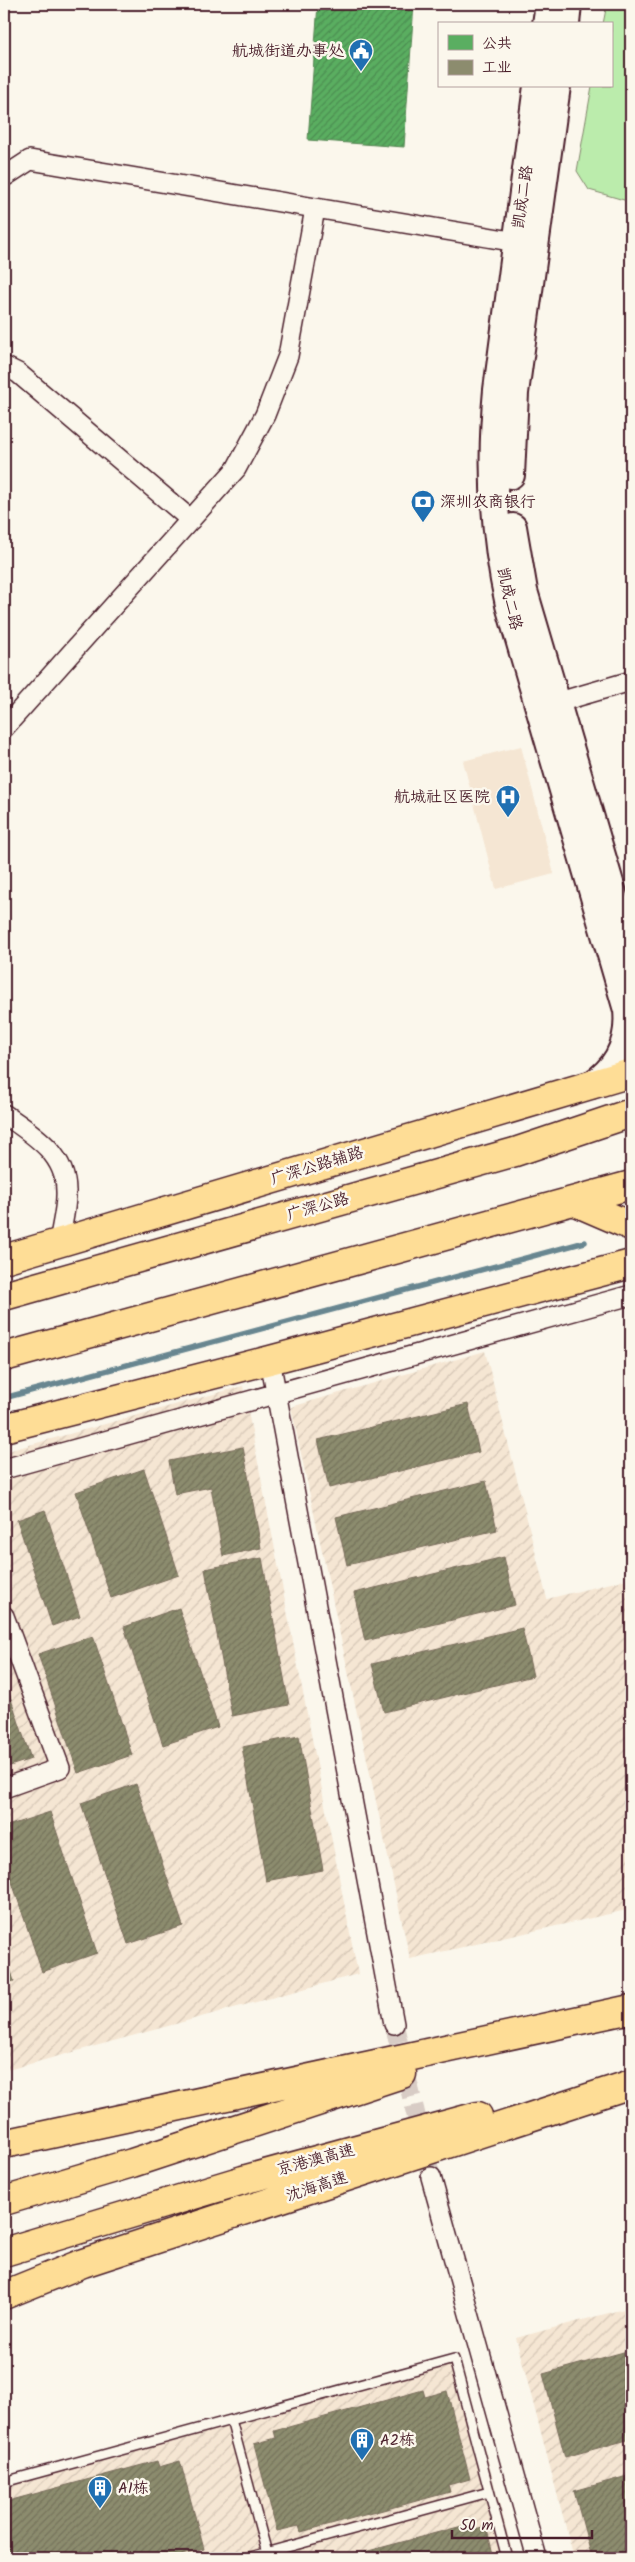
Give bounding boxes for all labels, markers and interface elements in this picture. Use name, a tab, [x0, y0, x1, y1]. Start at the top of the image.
legend	[438, 22, 612, 88]
text: 公共	[482, 32, 512, 56]
public building icon: 航城街道办事处	[348, 38, 374, 72]
place label: 航城街道办事处	[232, 39, 345, 64]
text: 工业	[482, 56, 512, 80]
street label: 凯成二路	[506, 164, 540, 230]
bank icon: 深圳农商银行	[410, 489, 436, 523]
place label: 深圳农商银行	[440, 490, 536, 515]
street label: 凯成二路	[490, 565, 528, 633]
hospital icon: 航城社区医院	[495, 784, 521, 818]
place label: 航城社区医院	[394, 785, 490, 810]
street label: 广深公路辅路	[267, 1140, 367, 1192]
street label: 广深公路	[284, 1186, 352, 1228]
street label: 京港澳高速	[274, 2138, 358, 2182]
street label: 沈海高速	[283, 2165, 351, 2209]
building icon: A2栋	[349, 2427, 375, 2461]
place label: A2栋	[380, 2428, 415, 2453]
building icon: A1栋	[87, 2475, 113, 2509]
place label: A1栋	[118, 2476, 149, 2501]
scale bar	[452, 2507, 592, 2539]
text: 50 m	[460, 2514, 494, 2538]

